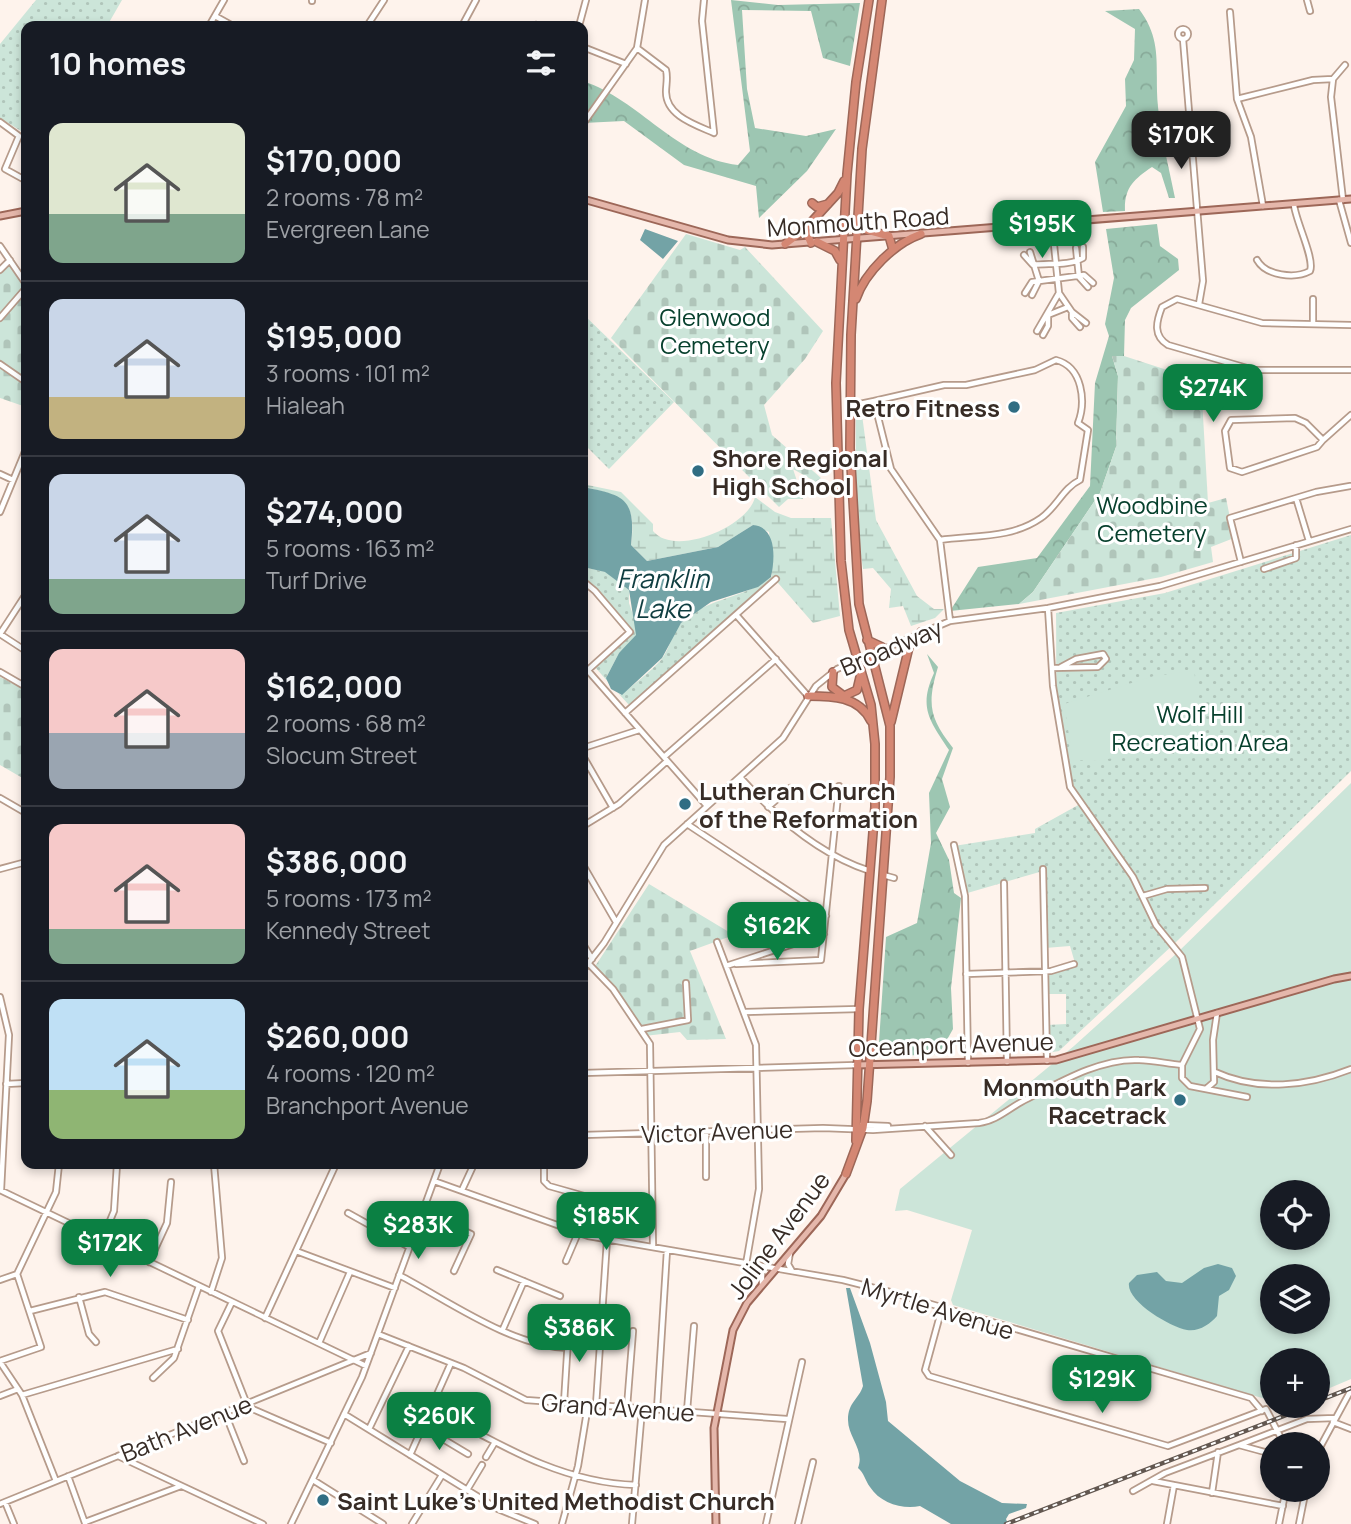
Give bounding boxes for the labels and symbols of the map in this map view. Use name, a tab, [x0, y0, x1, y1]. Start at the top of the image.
pin: $170K	[1132, 111, 1230, 171]
street label: Monmouth Road	[766, 198, 950, 244]
pin: $195K	[993, 201, 1091, 260]
park label: Glenwood Cemetery	[659, 300, 771, 361]
pin: $274K	[1164, 364, 1262, 424]
place label: Retro Fitness	[845, 391, 1000, 424]
marker: Retro Fitness	[1006, 399, 1022, 415]
place label: Shore Regional High School	[712, 441, 888, 502]
marker: Shore Regional High School	[690, 463, 706, 479]
park label: Woodbine Cemetery	[1096, 488, 1208, 549]
water label: Franklin Lake	[617, 560, 711, 626]
street label: Broadway	[835, 611, 947, 683]
park label: Wolf Hill Recreation Area	[1111, 697, 1289, 758]
place label: Lutheran Church of the Reformation	[699, 774, 918, 835]
marker: Lutheran Church of the Reformation	[677, 796, 693, 812]
pin: $162K	[728, 902, 826, 962]
street label: Oceanport Avenue	[848, 1024, 1054, 1064]
place label: Monmouth Park Racetrack	[983, 1070, 1167, 1131]
marker: Monmouth Park Racetrack	[1172, 1092, 1188, 1108]
street label: Victor Avenue	[641, 1112, 793, 1150]
street label: Joline Avenue	[719, 1164, 837, 1306]
pin: $185K	[557, 1192, 655, 1252]
pin: $283K	[369, 1202, 467, 1261]
pin: $172K	[61, 1220, 159, 1279]
street label: Myrtle Avenue	[858, 1269, 1018, 1347]
pin: $386K	[530, 1304, 628, 1364]
pin: $129K	[1053, 1356, 1151, 1415]
street label: Grand Avenue	[540, 1385, 696, 1429]
street label: Bath Avenue	[115, 1387, 257, 1469]
pin: $260K	[390, 1392, 488, 1452]
place label: Saint Luke's United Methodist Church	[337, 1484, 775, 1517]
marker: Saint Luke's United Methodist Church	[315, 1492, 331, 1508]

